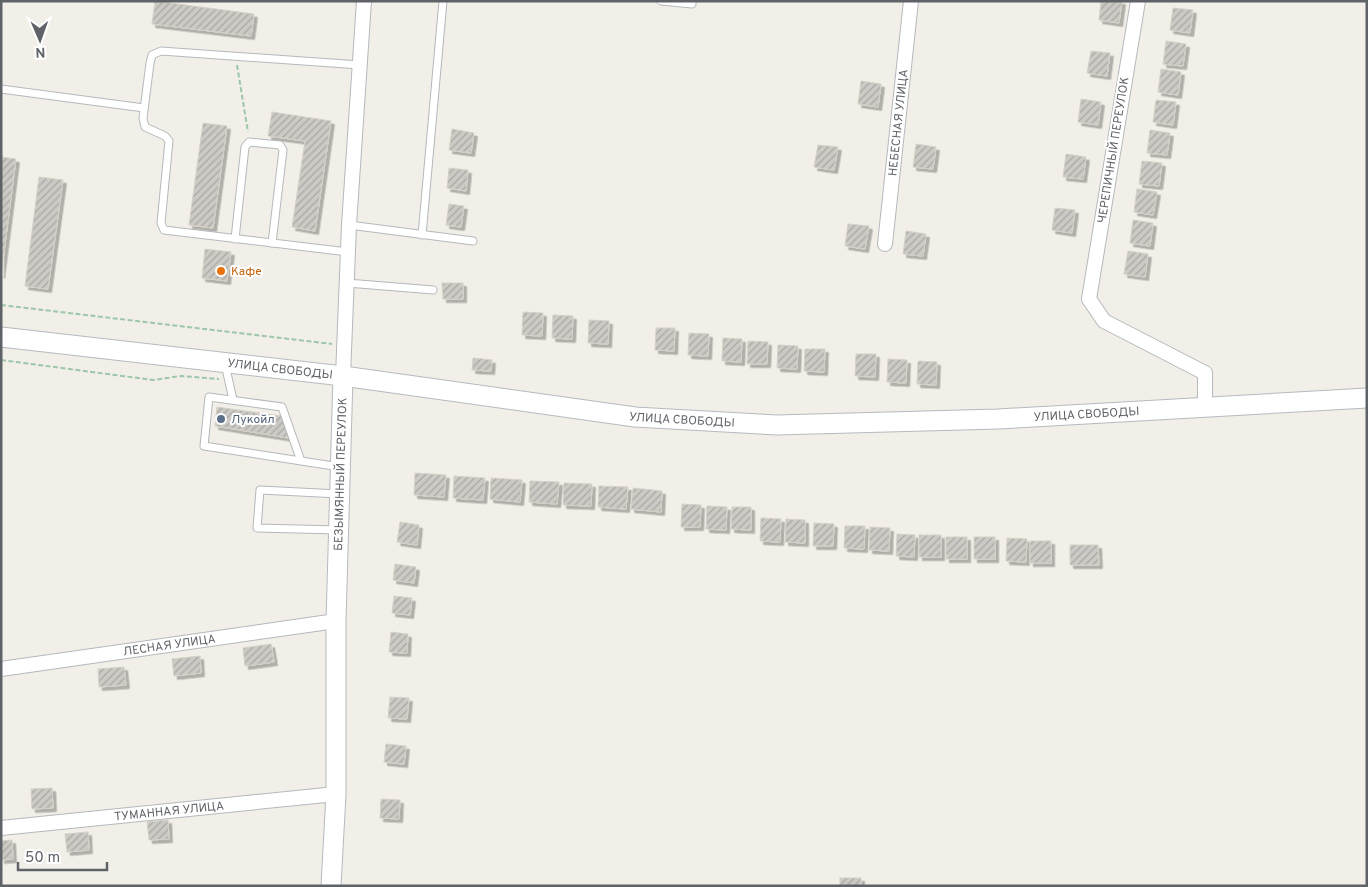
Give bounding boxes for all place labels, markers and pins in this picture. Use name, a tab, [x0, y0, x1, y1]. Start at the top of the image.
place label: Кафе	[231, 264, 262, 280]
marker: Кафе	[215, 265, 227, 277]
place label: Лукойл	[231, 412, 275, 428]
marker: Лукойл	[215, 413, 227, 425]

